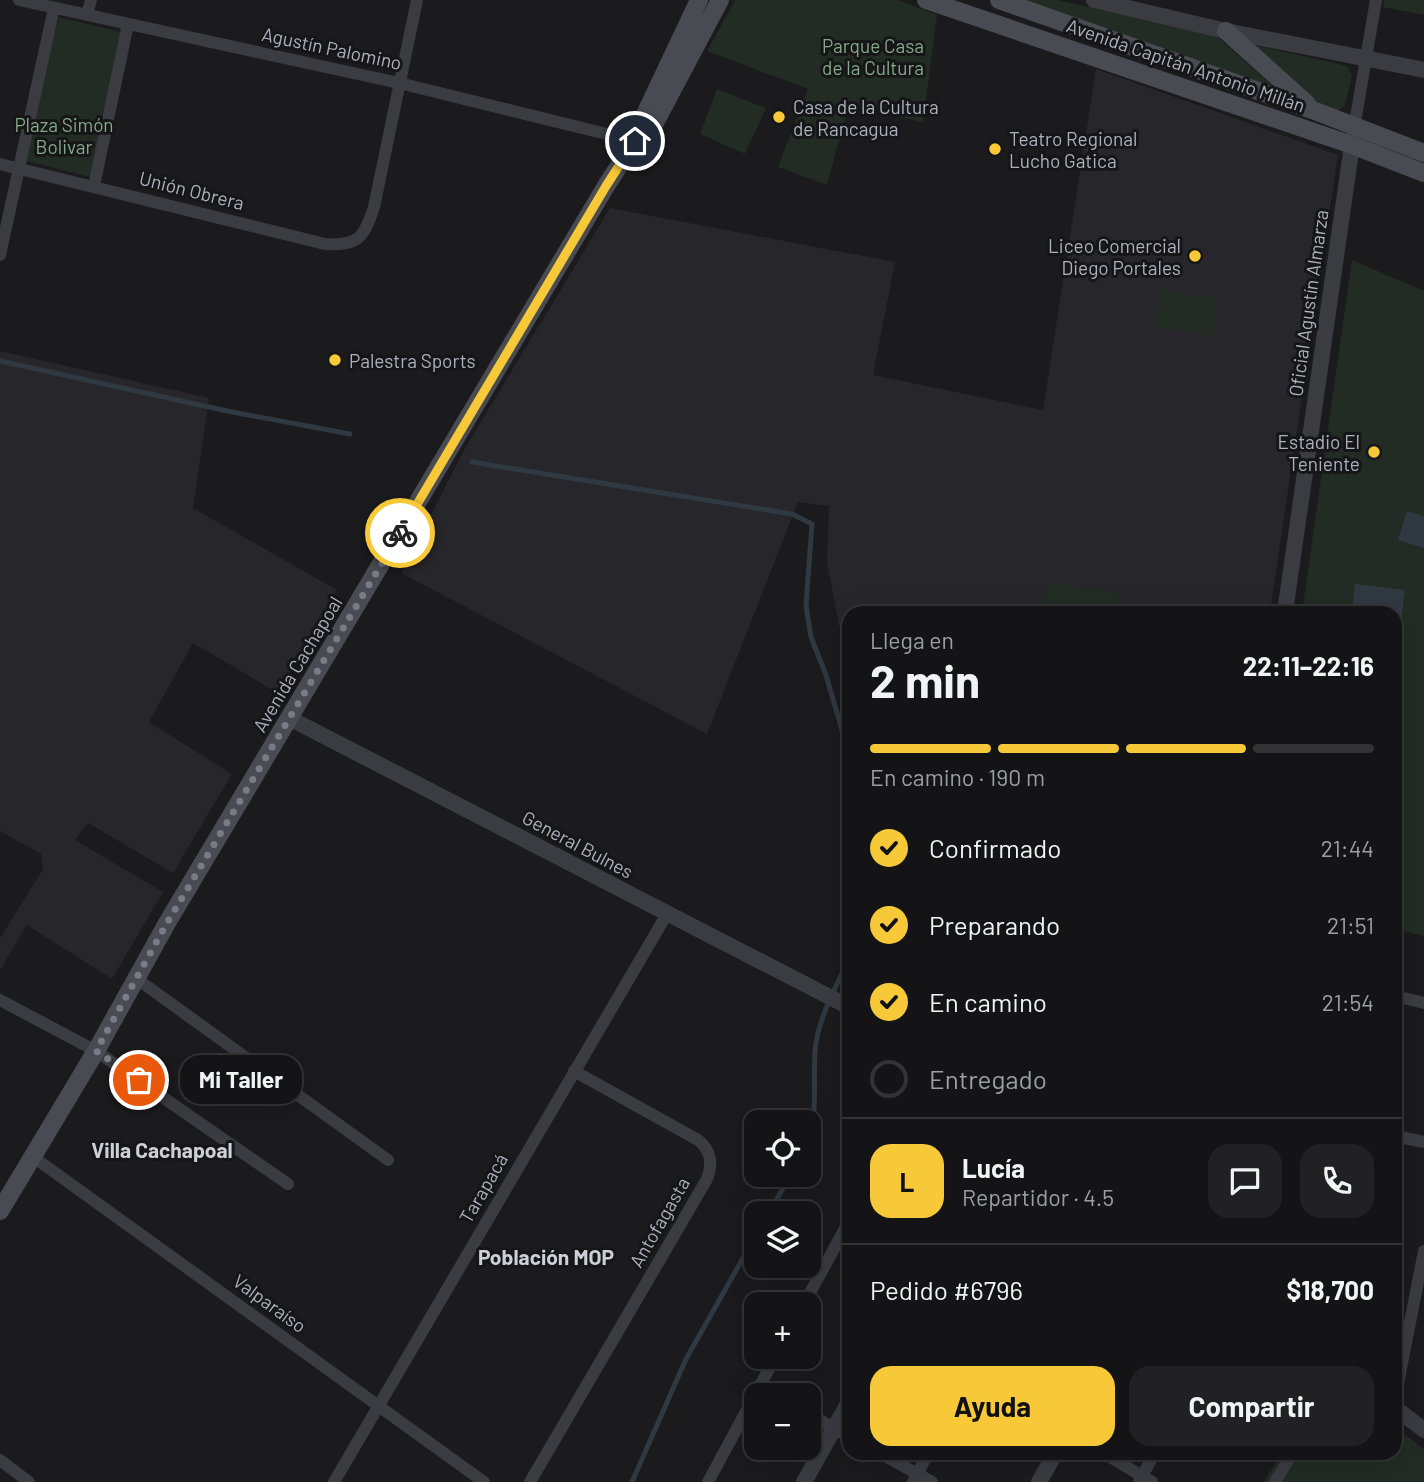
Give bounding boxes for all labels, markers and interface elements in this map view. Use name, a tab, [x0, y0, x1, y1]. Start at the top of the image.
street label: Avenida Capitán Antonio Millán	[1064, 13, 1308, 117]
street label: Agustín Palomino	[260, 22, 404, 74]
park label: Parque Casa de la Cultura	[822, 34, 924, 79]
place label: Casa de la Cultura de Rancagua	[793, 95, 939, 140]
marker: Casa de la Cultura de Rancagua	[771, 109, 787, 125]
pin	[605, 111, 665, 171]
park label: Plaza Simón Bolivar	[14, 113, 114, 158]
icon: home	[616, 122, 654, 160]
place label: Teatro Regional Lucho Gatica	[1009, 127, 1137, 172]
marker: Teatro Regional Lucho Gatica	[987, 141, 1003, 157]
street label: Unión Obrera	[137, 166, 247, 214]
street label: Oficial Agustín Almarza	[1284, 208, 1332, 398]
place label: Liceo Comercial Diego Portales	[1048, 234, 1181, 279]
marker: Liceo Comercial Diego Portales	[1187, 248, 1203, 264]
place label: Palestra Sports	[349, 349, 476, 372]
marker: Palestra Sports	[327, 352, 343, 368]
place label: Estadio El Teniente	[1278, 430, 1360, 475]
marker: Estadio El Teniente	[1366, 444, 1382, 460]
courier	[365, 498, 435, 568]
icon: bike	[381, 514, 419, 552]
street label: Avenida Cachapoal	[247, 592, 347, 736]
text: Llega en	[870, 626, 954, 654]
text: 22:11–22:16	[1243, 650, 1374, 681]
text: 2 min	[870, 652, 980, 707]
text: En camino · 190 m	[870, 763, 1045, 791]
street label: General Bulnes	[519, 805, 637, 883]
icon: check	[870, 829, 908, 867]
text: Confirmado	[929, 832, 1061, 863]
text: 21:44	[1321, 834, 1374, 862]
icon: check	[870, 906, 908, 944]
text: Preparando	[929, 909, 1060, 940]
text: 21:51	[1327, 911, 1374, 939]
icon: check	[870, 983, 908, 1021]
text: En camino	[929, 986, 1047, 1017]
text: 21:54	[1322, 988, 1374, 1016]
pin	[109, 1050, 169, 1110]
callout: Mi Taller	[181, 1056, 304, 1104]
icon: bag	[120, 1061, 158, 1099]
text: Entregado	[929, 1063, 1047, 1094]
text: Mi Taller	[199, 1065, 283, 1093]
map controls	[744, 1110, 821, 1460]
button: locate	[744, 1110, 821, 1187]
district label: Villa Cachapoal	[91, 1137, 233, 1162]
button: chat	[1208, 1144, 1282, 1218]
button: phone	[1300, 1144, 1374, 1218]
street label: Tarapacá	[454, 1149, 512, 1227]
text: Lucía	[962, 1152, 1025, 1183]
text: L	[900, 1166, 914, 1197]
street label: Antofagasta	[624, 1173, 694, 1271]
text: Repartidor · 4.5	[962, 1183, 1114, 1211]
button: layers	[744, 1201, 821, 1278]
district label: Población MOP	[478, 1244, 614, 1269]
street label: Valparaíso	[229, 1269, 311, 1337]
text: Pedido #6796	[870, 1274, 1023, 1305]
text: $18,700	[1286, 1274, 1374, 1305]
button: +	[744, 1292, 821, 1369]
button: Ayuda	[870, 1366, 1115, 1446]
button: Compartir	[1129, 1366, 1374, 1446]
button: −	[744, 1383, 821, 1460]

